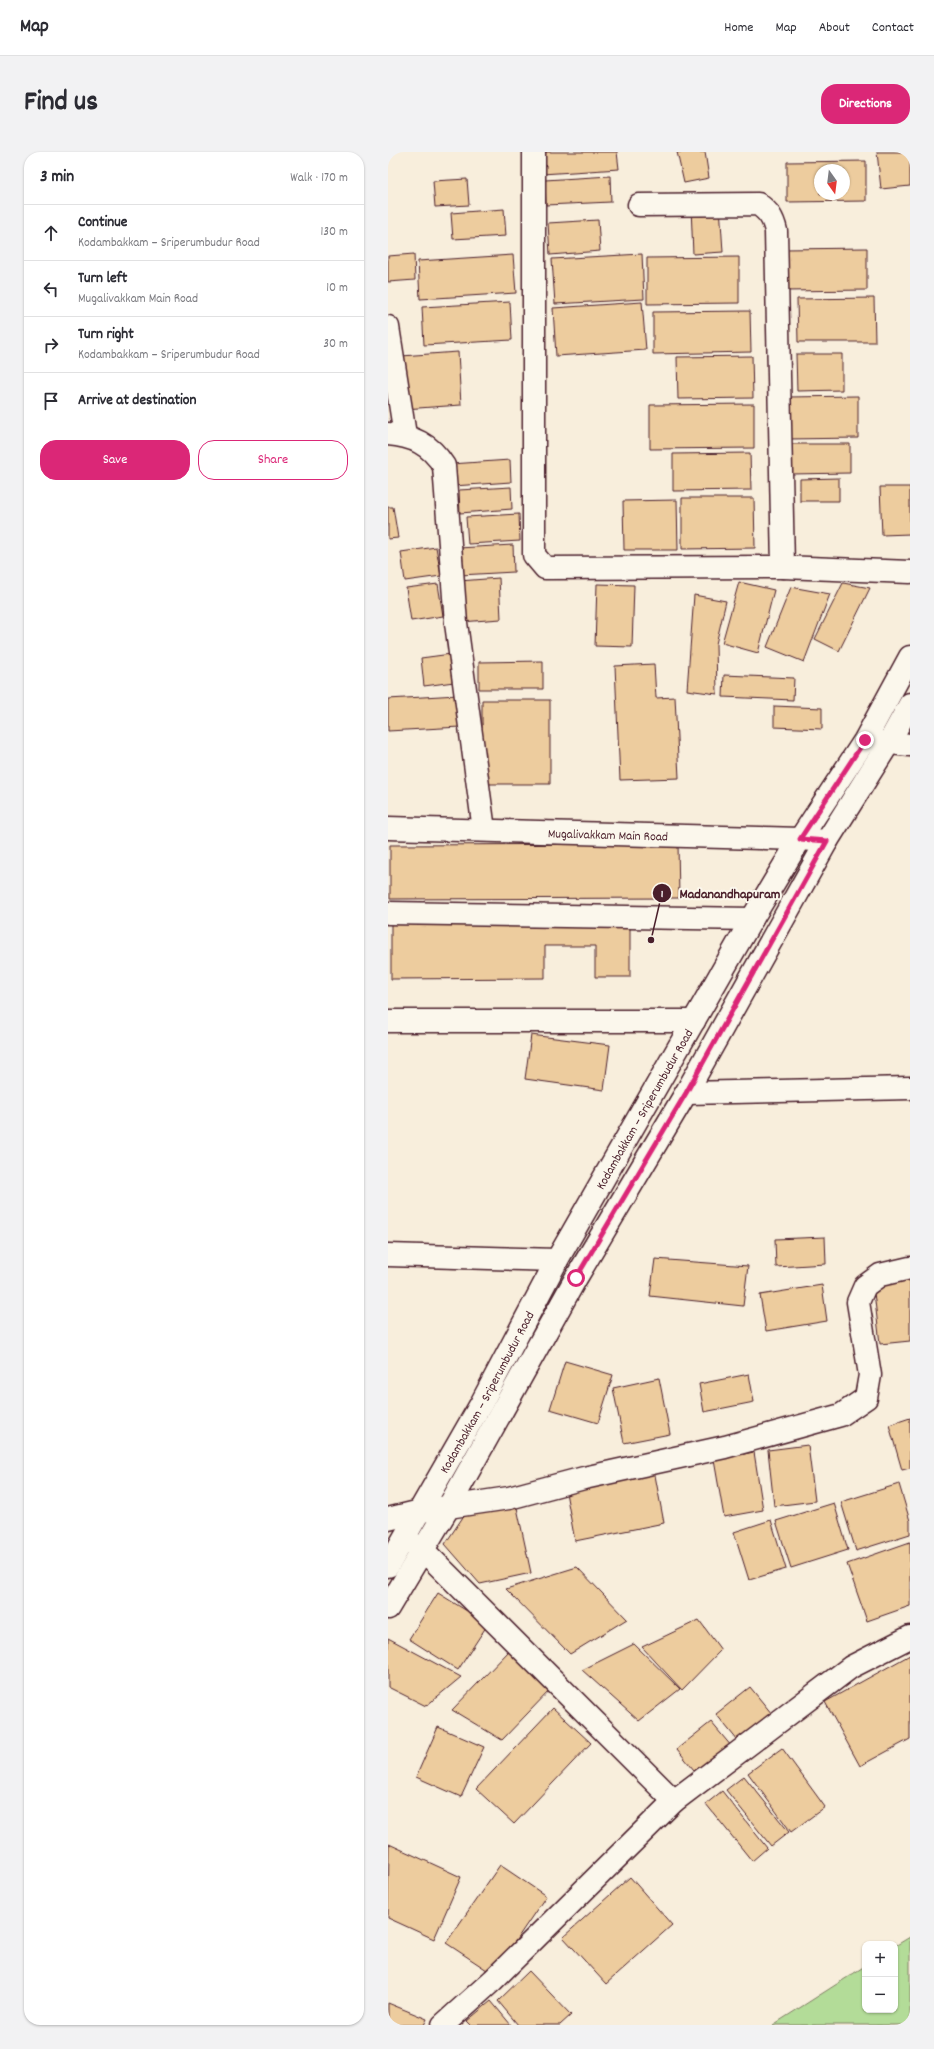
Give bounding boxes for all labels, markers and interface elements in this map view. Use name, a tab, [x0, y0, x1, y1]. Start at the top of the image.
text: Map	[20, 14, 49, 41]
text: Home	[724, 18, 753, 38]
text: Map	[775, 18, 797, 38]
text: About	[819, 18, 850, 38]
text: Contact	[872, 18, 914, 38]
text: Find us	[24, 84, 98, 124]
button: Directions	[821, 84, 910, 124]
north arrow	[814, 164, 850, 200]
text: 3 min	[40, 166, 74, 190]
text: Walk · 170 m	[290, 169, 348, 188]
text: Continue	[78, 212, 127, 234]
icon: ahead	[40, 222, 62, 244]
text: 130 m	[320, 223, 348, 242]
text: Kodambakkam – Sriperumbudur Road	[78, 234, 260, 253]
text: Turn left	[78, 268, 127, 290]
icon: left	[40, 278, 62, 300]
text: 10 m	[326, 279, 348, 298]
text: Mugalivakkam Main Road	[78, 290, 198, 309]
text: Turn right	[78, 324, 134, 346]
icon: right	[40, 334, 62, 356]
text: 30 m	[323, 335, 348, 354]
text: Kodambakkam – Sriperumbudur Road	[78, 346, 260, 365]
icon: arrive	[40, 390, 62, 412]
text: Arrive at destination	[78, 390, 196, 412]
button: Save	[40, 440, 190, 480]
button: Share	[198, 440, 348, 480]
route end	[856, 731, 874, 749]
street label: Mugalivakkam Main Road	[547, 825, 668, 847]
callout: Madanandhapuram	[652, 880, 789, 906]
text: Madanandhapuram	[680, 885, 781, 905]
text: 1	[661, 886, 664, 903]
street label: Kodambakkam – Sriperumbudur Road	[592, 1026, 699, 1194]
route start	[567, 1269, 585, 1287]
street label: Kodambakkam – Sriperumbudur Road	[436, 1309, 540, 1477]
map controls	[862, 1941, 898, 2013]
button: +	[862, 1941, 898, 1977]
button: −	[862, 1977, 898, 2013]

